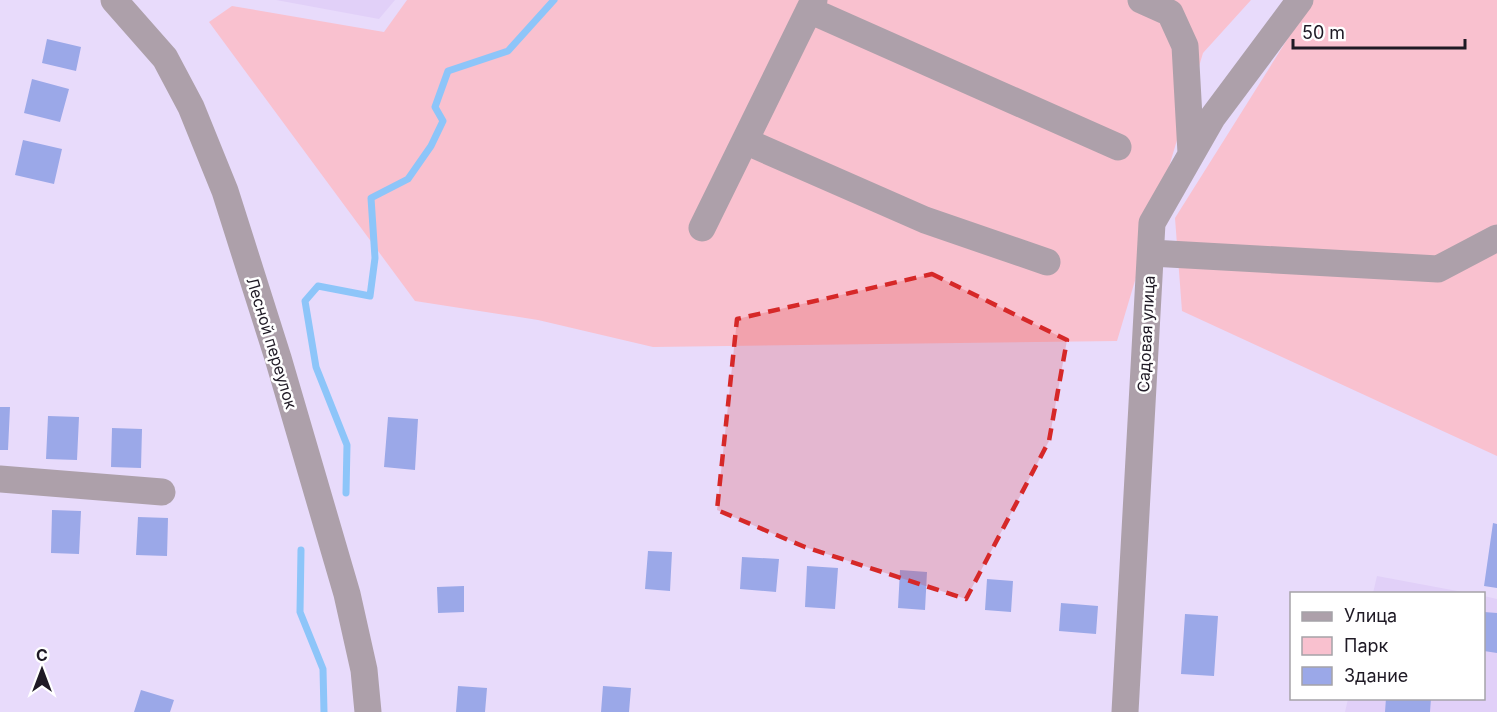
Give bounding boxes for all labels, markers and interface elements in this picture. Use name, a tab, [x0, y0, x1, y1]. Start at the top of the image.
scale bar	[1293, 12, 1466, 50]
text: 50 m	[1302, 22, 1345, 43]
street label: Лесной переулок	[242, 275, 302, 412]
street label: Садовая улица	[1133, 275, 1159, 393]
legend	[1290, 592, 1485, 700]
text: Улица	[1344, 605, 1397, 626]
text: Парк	[1344, 635, 1389, 656]
north arrow	[12, 640, 72, 700]
text: С	[36, 645, 48, 665]
text: Здание	[1344, 665, 1408, 686]

